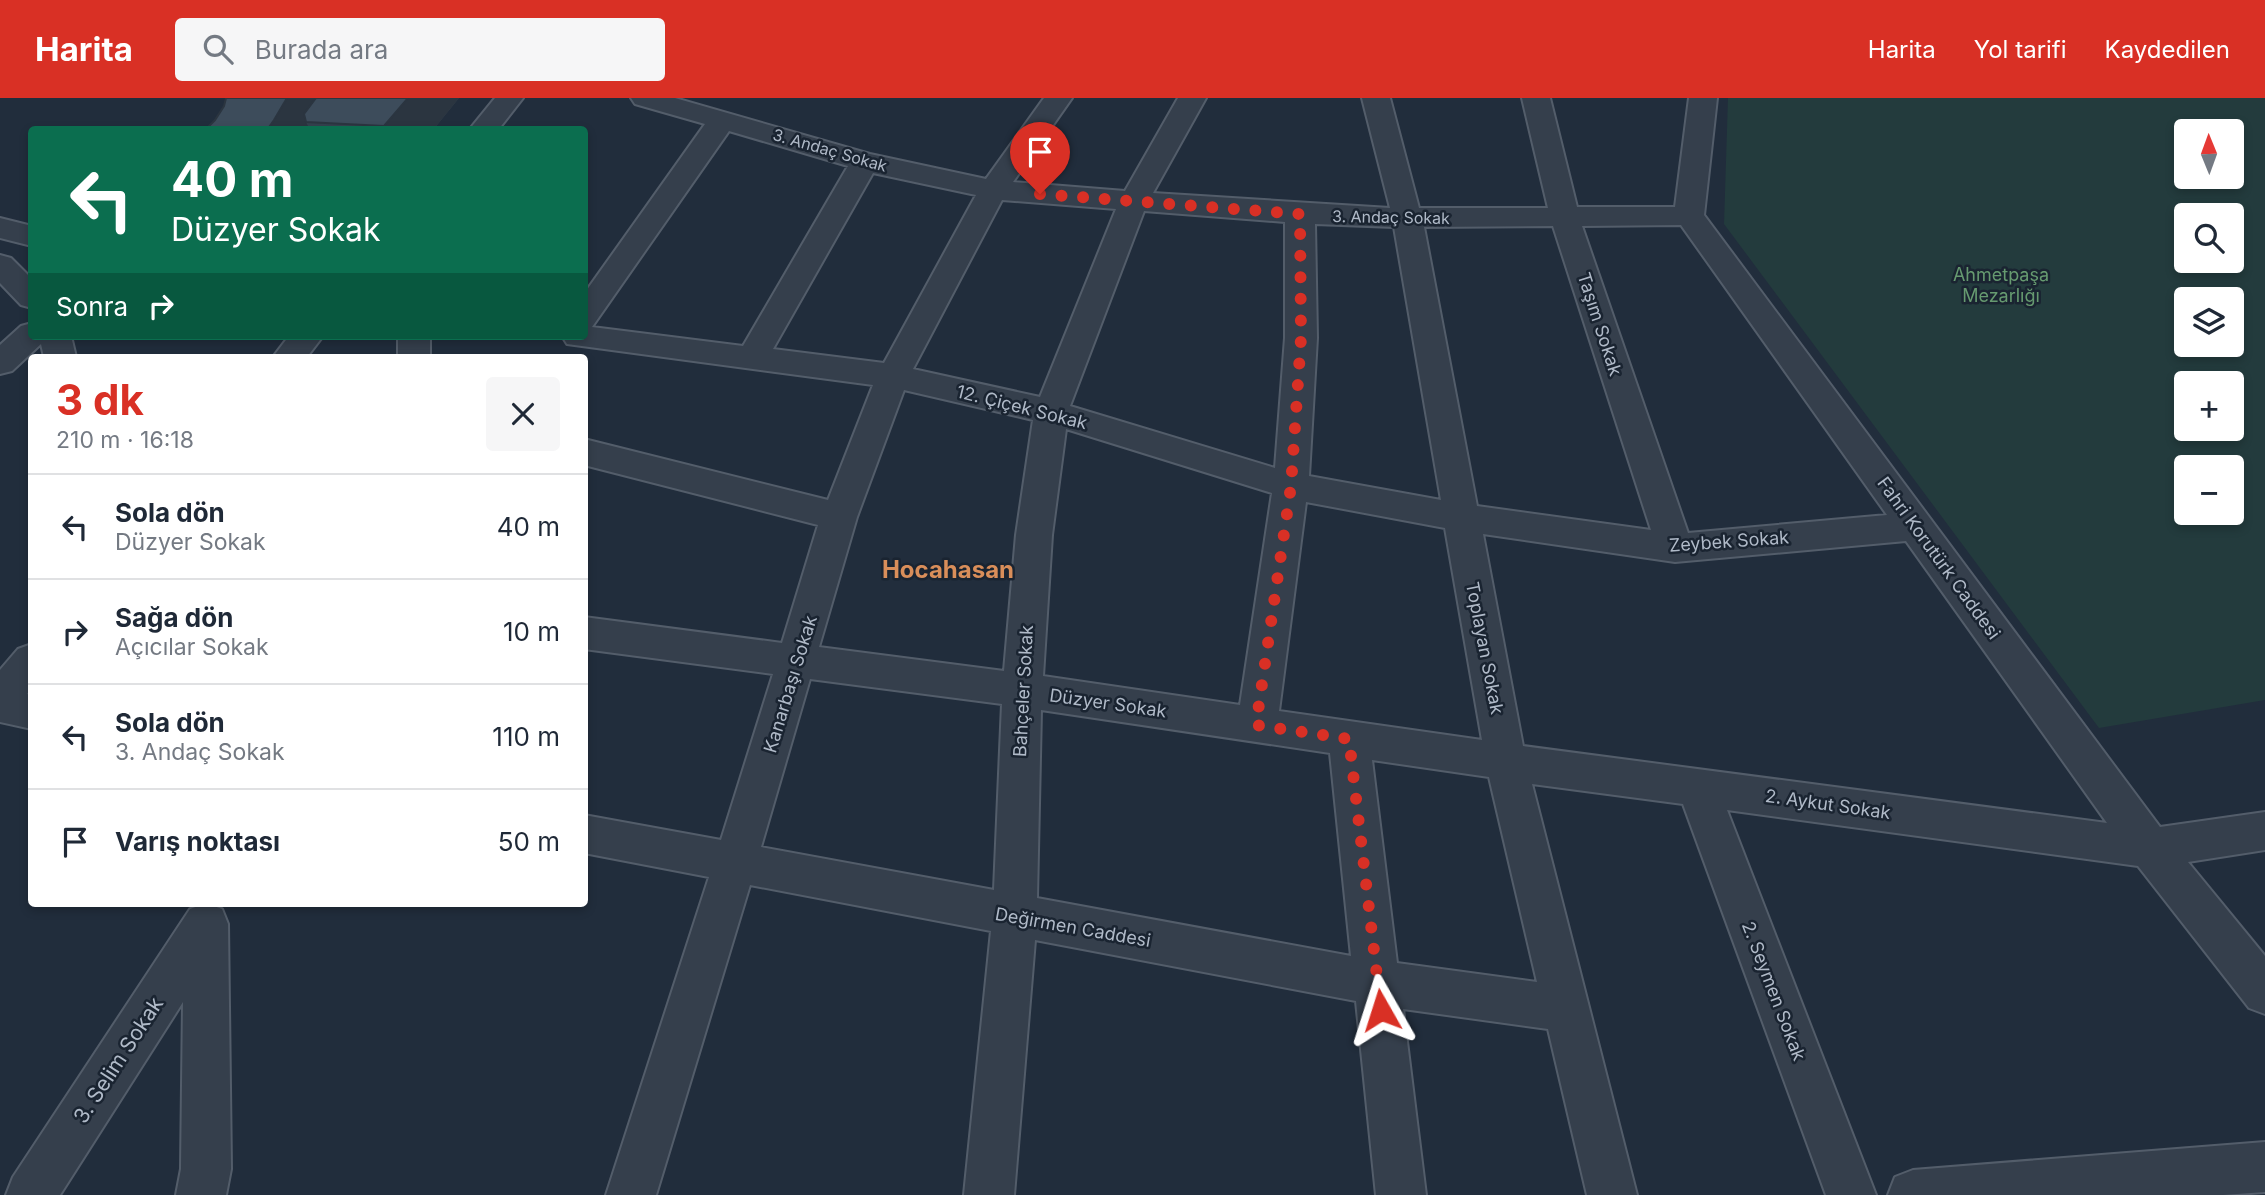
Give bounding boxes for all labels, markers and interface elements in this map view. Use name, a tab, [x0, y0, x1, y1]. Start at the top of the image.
search box	[175, 18, 665, 81]
text: Harita	[35, 29, 133, 69]
icon: search	[199, 30, 237, 68]
text: Burada ara	[255, 34, 388, 65]
text: Harita	[1868, 35, 1936, 64]
text: Yol tarifi	[1974, 35, 2067, 64]
text: Kaydedilen	[2105, 35, 2230, 64]
north arrow	[2174, 119, 2244, 189]
map controls	[2174, 119, 2244, 525]
pin	[1010, 122, 1070, 194]
street label: 3. Andaç Sokak	[771, 124, 890, 176]
icon: arrive	[1021, 133, 1059, 171]
text: 40 m	[171, 150, 294, 209]
icon: left	[56, 154, 147, 245]
button: search	[2174, 203, 2244, 273]
street label: 3. Andaç Sokak	[1332, 206, 1450, 228]
text: Düzyer Sokak	[171, 210, 381, 249]
park label: Ahmetpaşa Mezarlığı	[1953, 264, 2049, 306]
street label: Taşım Sokak	[1573, 270, 1627, 378]
icon: right	[142, 287, 180, 325]
button: layers	[2174, 287, 2244, 357]
text: Sonra	[56, 291, 128, 322]
button: +	[2174, 371, 2244, 441]
text: 3 dk	[56, 374, 144, 425]
button: close	[486, 377, 560, 451]
street label: 12. Çiçek Sokak	[954, 381, 1090, 433]
text: 210 m · 16:18	[56, 426, 194, 454]
button: −	[2174, 455, 2244, 525]
street label: Fahri Korutürk Caddesi	[1873, 473, 2005, 643]
text: Sola dön	[115, 497, 225, 528]
icon: left	[56, 508, 94, 546]
text: 40 m	[497, 511, 560, 542]
street label: Zeybek Sokak	[1668, 526, 1790, 556]
text: Düzyer Sokak	[115, 528, 266, 556]
district label: Hocahasan	[882, 555, 1014, 584]
street label: Toplayan Sokak	[1462, 580, 1508, 716]
text: Sağa dön	[115, 602, 233, 633]
icon: right	[56, 613, 94, 651]
street label: Kanarbaşı Sokak	[759, 613, 821, 755]
text: 10 m	[503, 616, 560, 647]
street label: Bahçeler Sokak	[1009, 624, 1037, 758]
text: Açıcılar Sokak	[115, 633, 269, 661]
street label: Düzyer Sokak	[1048, 684, 1168, 722]
text: Sola dön	[115, 707, 225, 738]
icon: left	[56, 718, 94, 756]
text: 110 m	[492, 721, 560, 752]
text: 3. Andaç Sokak	[115, 738, 285, 766]
street label: 2. Aykut Sokak	[1764, 785, 1892, 823]
icon: arrive	[56, 823, 94, 861]
text: Varış noktası	[115, 826, 280, 857]
text: 50 m	[498, 826, 560, 857]
street label: Değirmen Caddesi	[994, 903, 1152, 951]
street label: 2. Seymen Sokak	[1738, 919, 1810, 1064]
position arrow	[1344, 973, 1418, 1047]
street label: 3. Selim Sokak	[68, 992, 168, 1128]

